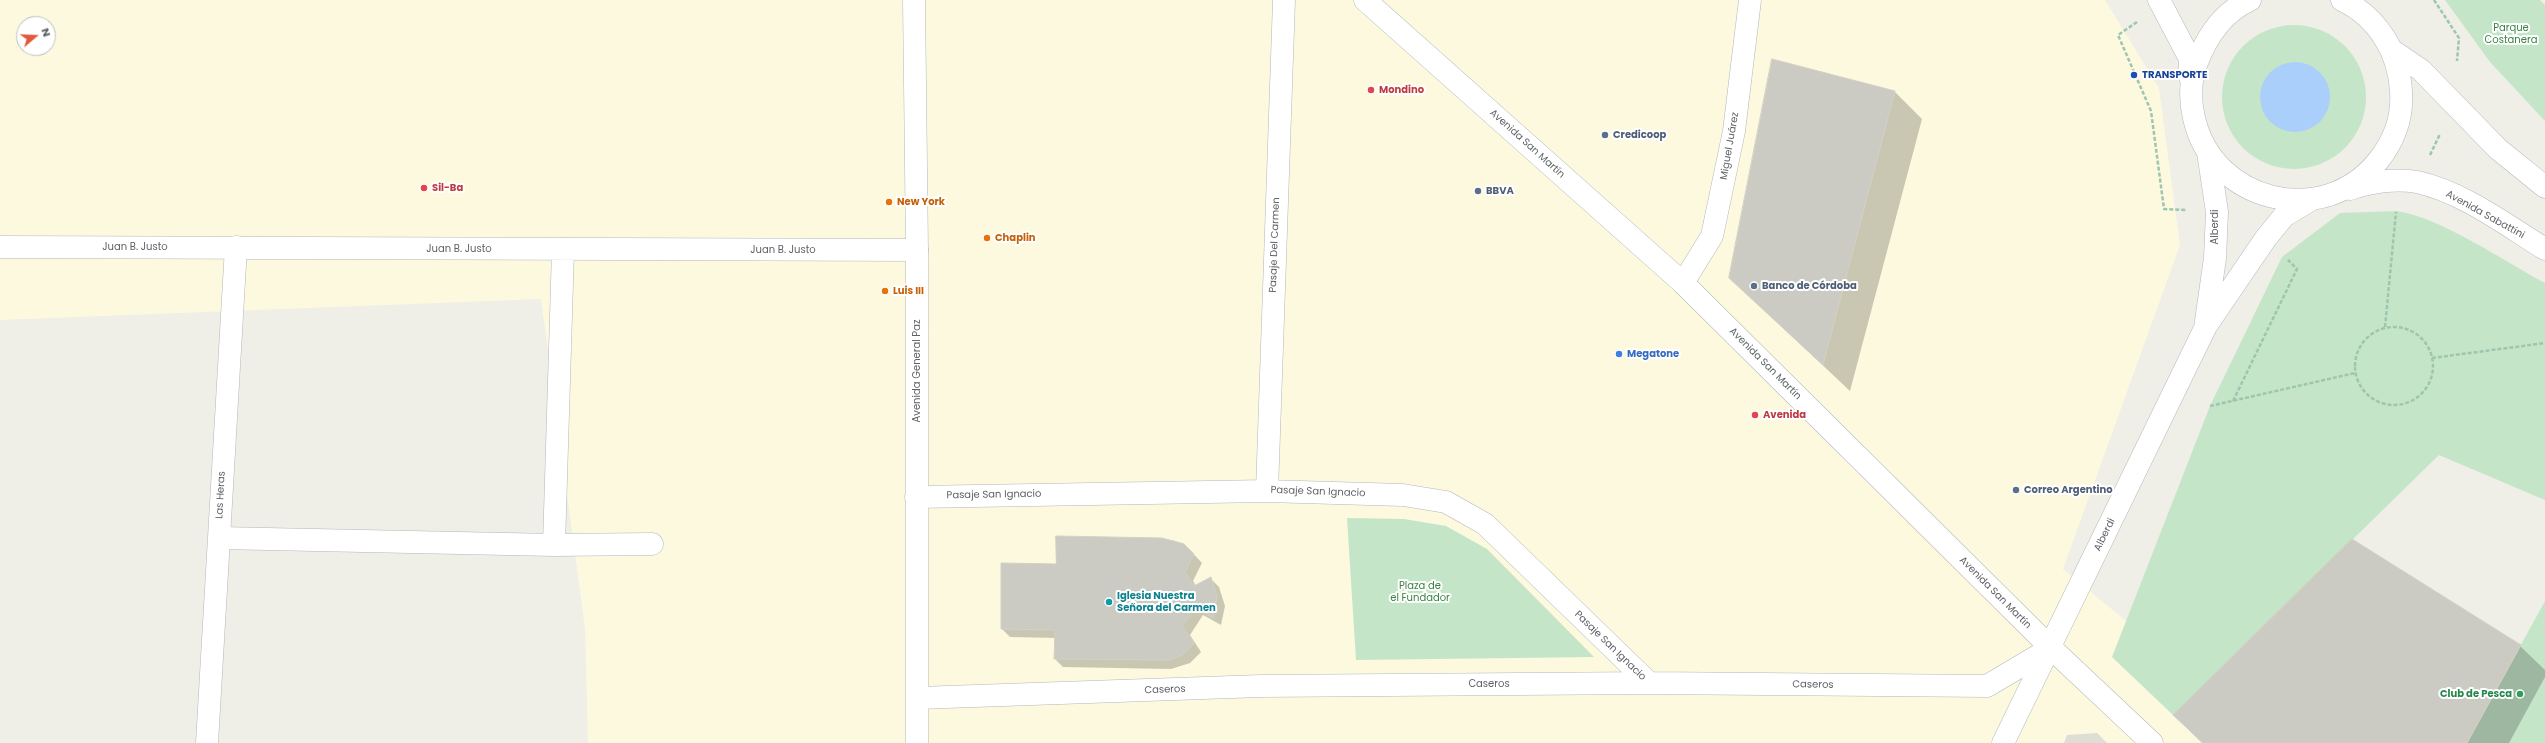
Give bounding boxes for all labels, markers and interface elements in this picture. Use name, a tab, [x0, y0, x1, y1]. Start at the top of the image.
north arrow	[16, 16, 56, 56]
park label: Parque Costanera	[2485, 22, 2537, 46]
text: N	[37, 26, 55, 39]
place label: TRANSPORTE	[2142, 69, 2207, 81]
marker: TRANSPORTE	[2129, 70, 2139, 80]
place label: Mondino	[1379, 84, 1424, 96]
marker: Mondino	[1366, 85, 1376, 95]
street label: Avenida San Martín	[1487, 107, 1567, 181]
street label: Miguel Juárez	[1718, 111, 1742, 181]
place label: Credicoop	[1613, 129, 1666, 141]
marker: Credicoop	[1600, 130, 1610, 140]
place label: Sil-Ba	[432, 182, 463, 194]
marker: Sil-Ba	[419, 183, 429, 193]
place label: BBVA	[1486, 185, 1514, 197]
marker: BBVA	[1473, 186, 1483, 196]
street label: Avenida Sabattini	[2443, 188, 2527, 242]
place label: New York	[897, 196, 945, 208]
marker: New York	[884, 197, 894, 207]
street label: Pasaje Del Carmen	[1267, 197, 1283, 293]
street label: Alberdi	[2209, 209, 2221, 245]
place label: Chaplin	[995, 232, 1036, 244]
marker: Chaplin	[982, 233, 992, 243]
street label: Juan B. Justo	[102, 241, 168, 253]
street label: Juan B. Justo	[426, 243, 492, 255]
street label: Juan B. Justo	[750, 244, 816, 256]
place label: Banco de Córdoba	[1762, 280, 1857, 292]
marker: Banco de Córdoba	[1749, 281, 1759, 291]
place label: Luis III	[893, 285, 924, 297]
marker: Luis III	[880, 286, 890, 296]
street label: Avenida General Paz	[911, 320, 923, 422]
street label: Avenida San Martín	[1726, 325, 1804, 403]
place label: Megatone	[1627, 348, 1679, 360]
marker: Megatone	[1614, 349, 1624, 359]
place label: Avenida	[1763, 409, 1806, 421]
marker: Avenida	[1750, 410, 1760, 420]
street label: Las Heras	[214, 471, 228, 519]
street label: Pasaje San Ignacio	[1270, 484, 1366, 500]
place label: Correo Argentino	[2024, 484, 2113, 496]
marker: Correo Argentino	[2011, 485, 2021, 495]
street label: Pasaje San Ignacio	[946, 488, 1042, 502]
street label: Alberdi	[2092, 517, 2118, 553]
street label: Avenida San Martín	[1956, 554, 2034, 632]
park label: Plaza de el Fundador	[1390, 580, 1450, 604]
place label: Iglesia Nuestra Señora del Carmen	[1117, 590, 1216, 614]
marker: Iglesia Nuestra Señora del Carmen	[1104, 597, 1114, 607]
street label: Pasaje San Ignacio	[1572, 609, 1648, 683]
street label: Caseros	[1468, 678, 1510, 690]
street label: Caseros	[1792, 679, 1834, 691]
street label: Caseros	[1144, 683, 1186, 697]
place label: Club de Pesca	[2440, 688, 2512, 700]
marker: Club de Pesca	[2515, 689, 2525, 699]

